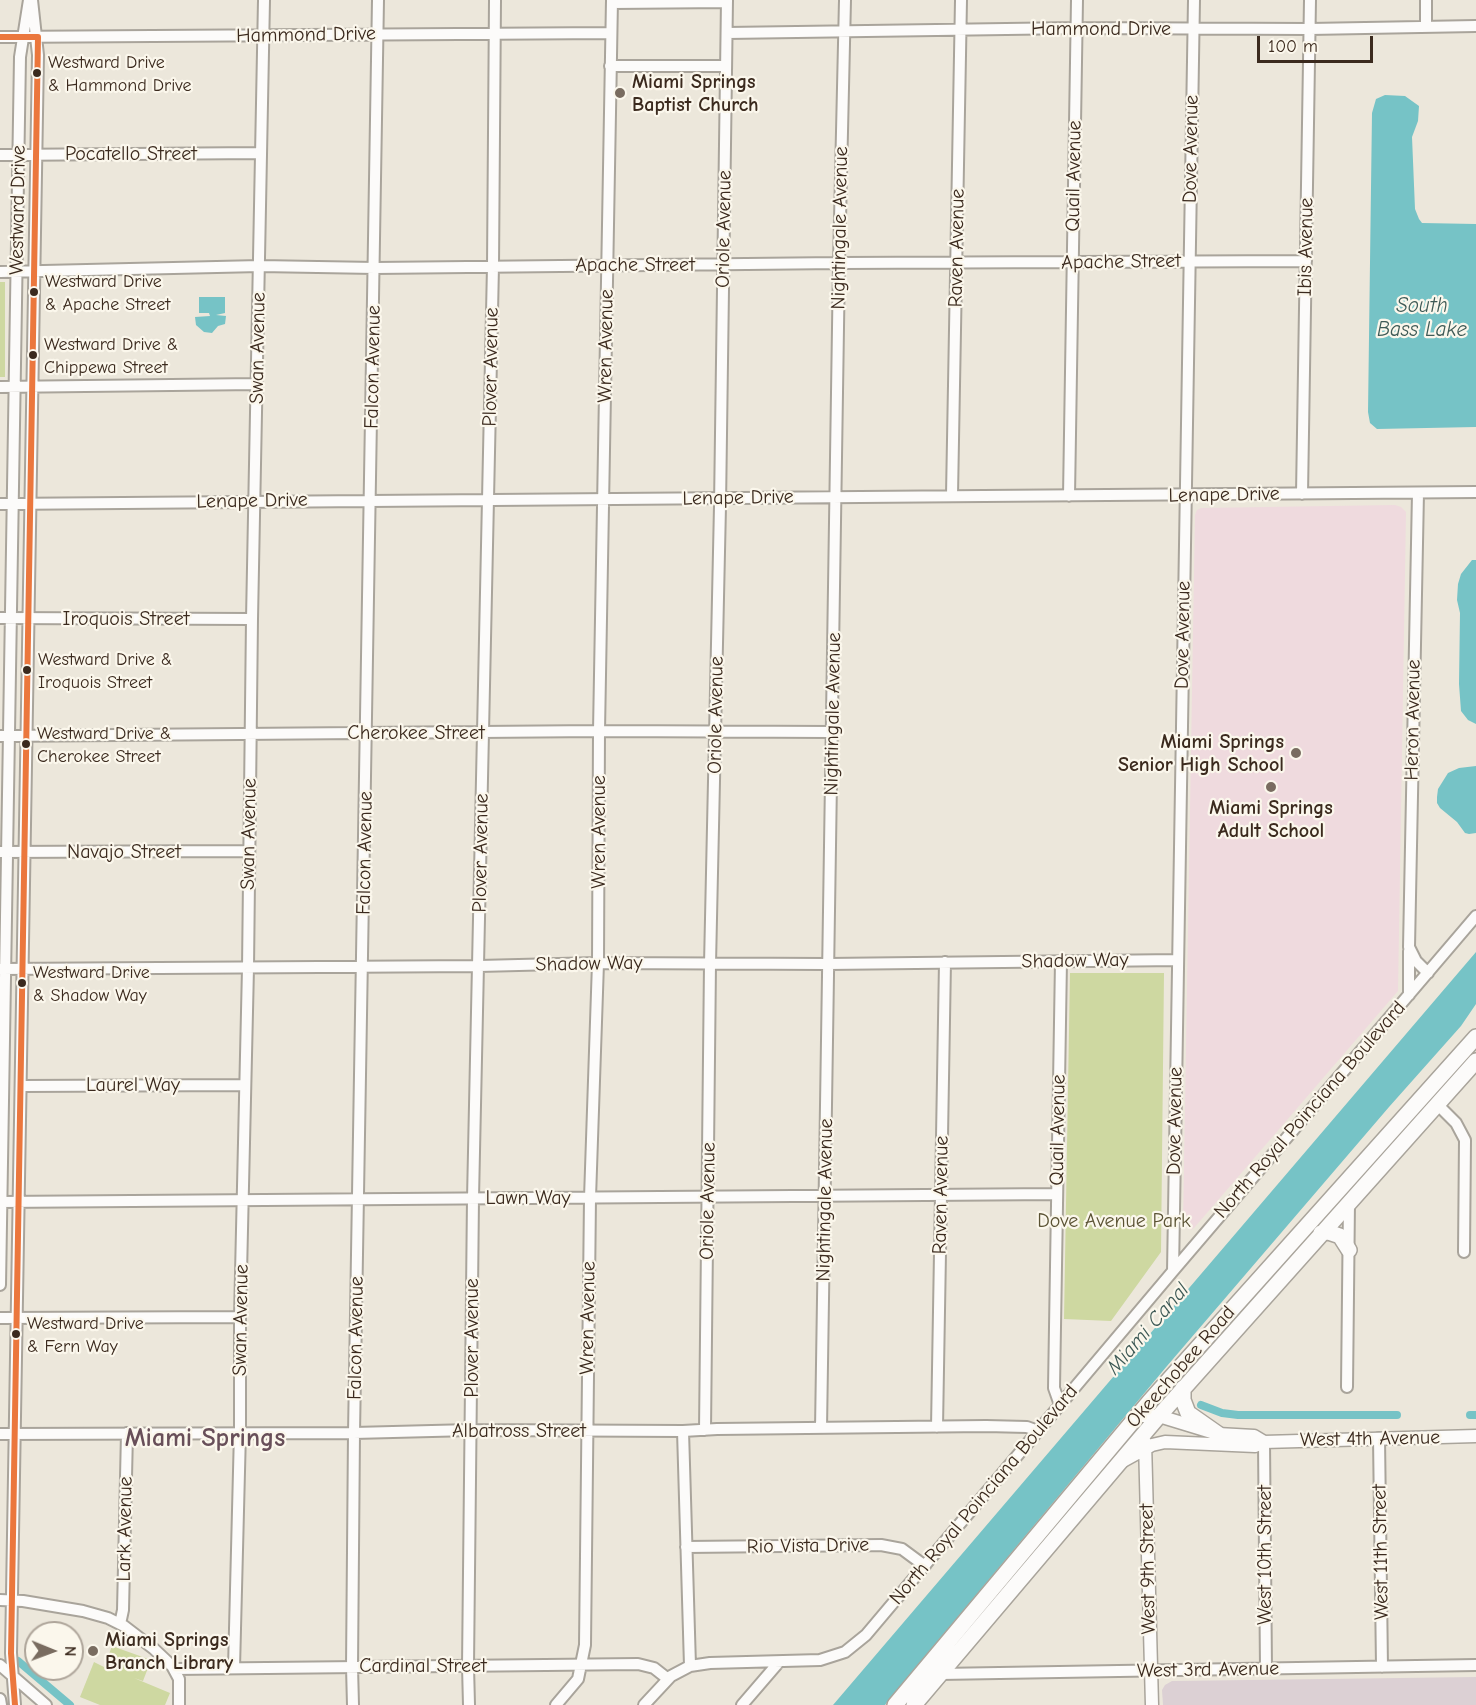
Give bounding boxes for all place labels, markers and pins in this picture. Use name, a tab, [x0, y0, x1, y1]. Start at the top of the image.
place label: Westward Drive & Hammond Drive	[48, 52, 191, 94]
marker: Westward Drive & Hammond Drive	[31, 67, 43, 79]
place label: Miami Springs Baptist Church	[632, 70, 759, 117]
marker: Miami Springs Baptist Church	[613, 86, 627, 100]
place label: Westward Drive & Apache Street	[45, 271, 170, 314]
marker: Westward Drive & Apache Street	[28, 286, 40, 298]
place label: Westward Drive & Chippewa Street	[44, 334, 178, 376]
marker: Westward Drive & Chippewa Street	[27, 349, 39, 361]
place label: Westward Drive & Iroquois Street	[38, 649, 172, 692]
marker: Westward Drive & Iroquois Street	[21, 664, 33, 676]
place label: Westward Drive & Cherokee Street	[37, 723, 171, 766]
place label: Miami Springs Senior High School	[1118, 730, 1284, 777]
marker: Westward Drive & Cherokee Street	[20, 738, 32, 750]
marker: Miami Springs Senior High School	[1289, 746, 1303, 760]
marker: Miami Springs Adult School	[1264, 780, 1278, 794]
place label: Miami Springs Adult School	[1209, 796, 1333, 843]
place label: Westward Drive & Shadow Way	[33, 962, 150, 1004]
marker: Westward Drive & Shadow Way	[16, 977, 28, 989]
place label: Westward Drive & Fern Way	[27, 1313, 144, 1356]
marker: Westward Drive & Fern Way	[10, 1328, 22, 1340]
place label: Miami Springs Branch Library	[105, 1628, 233, 1675]
marker: Miami Springs Branch Library	[86, 1644, 100, 1658]

